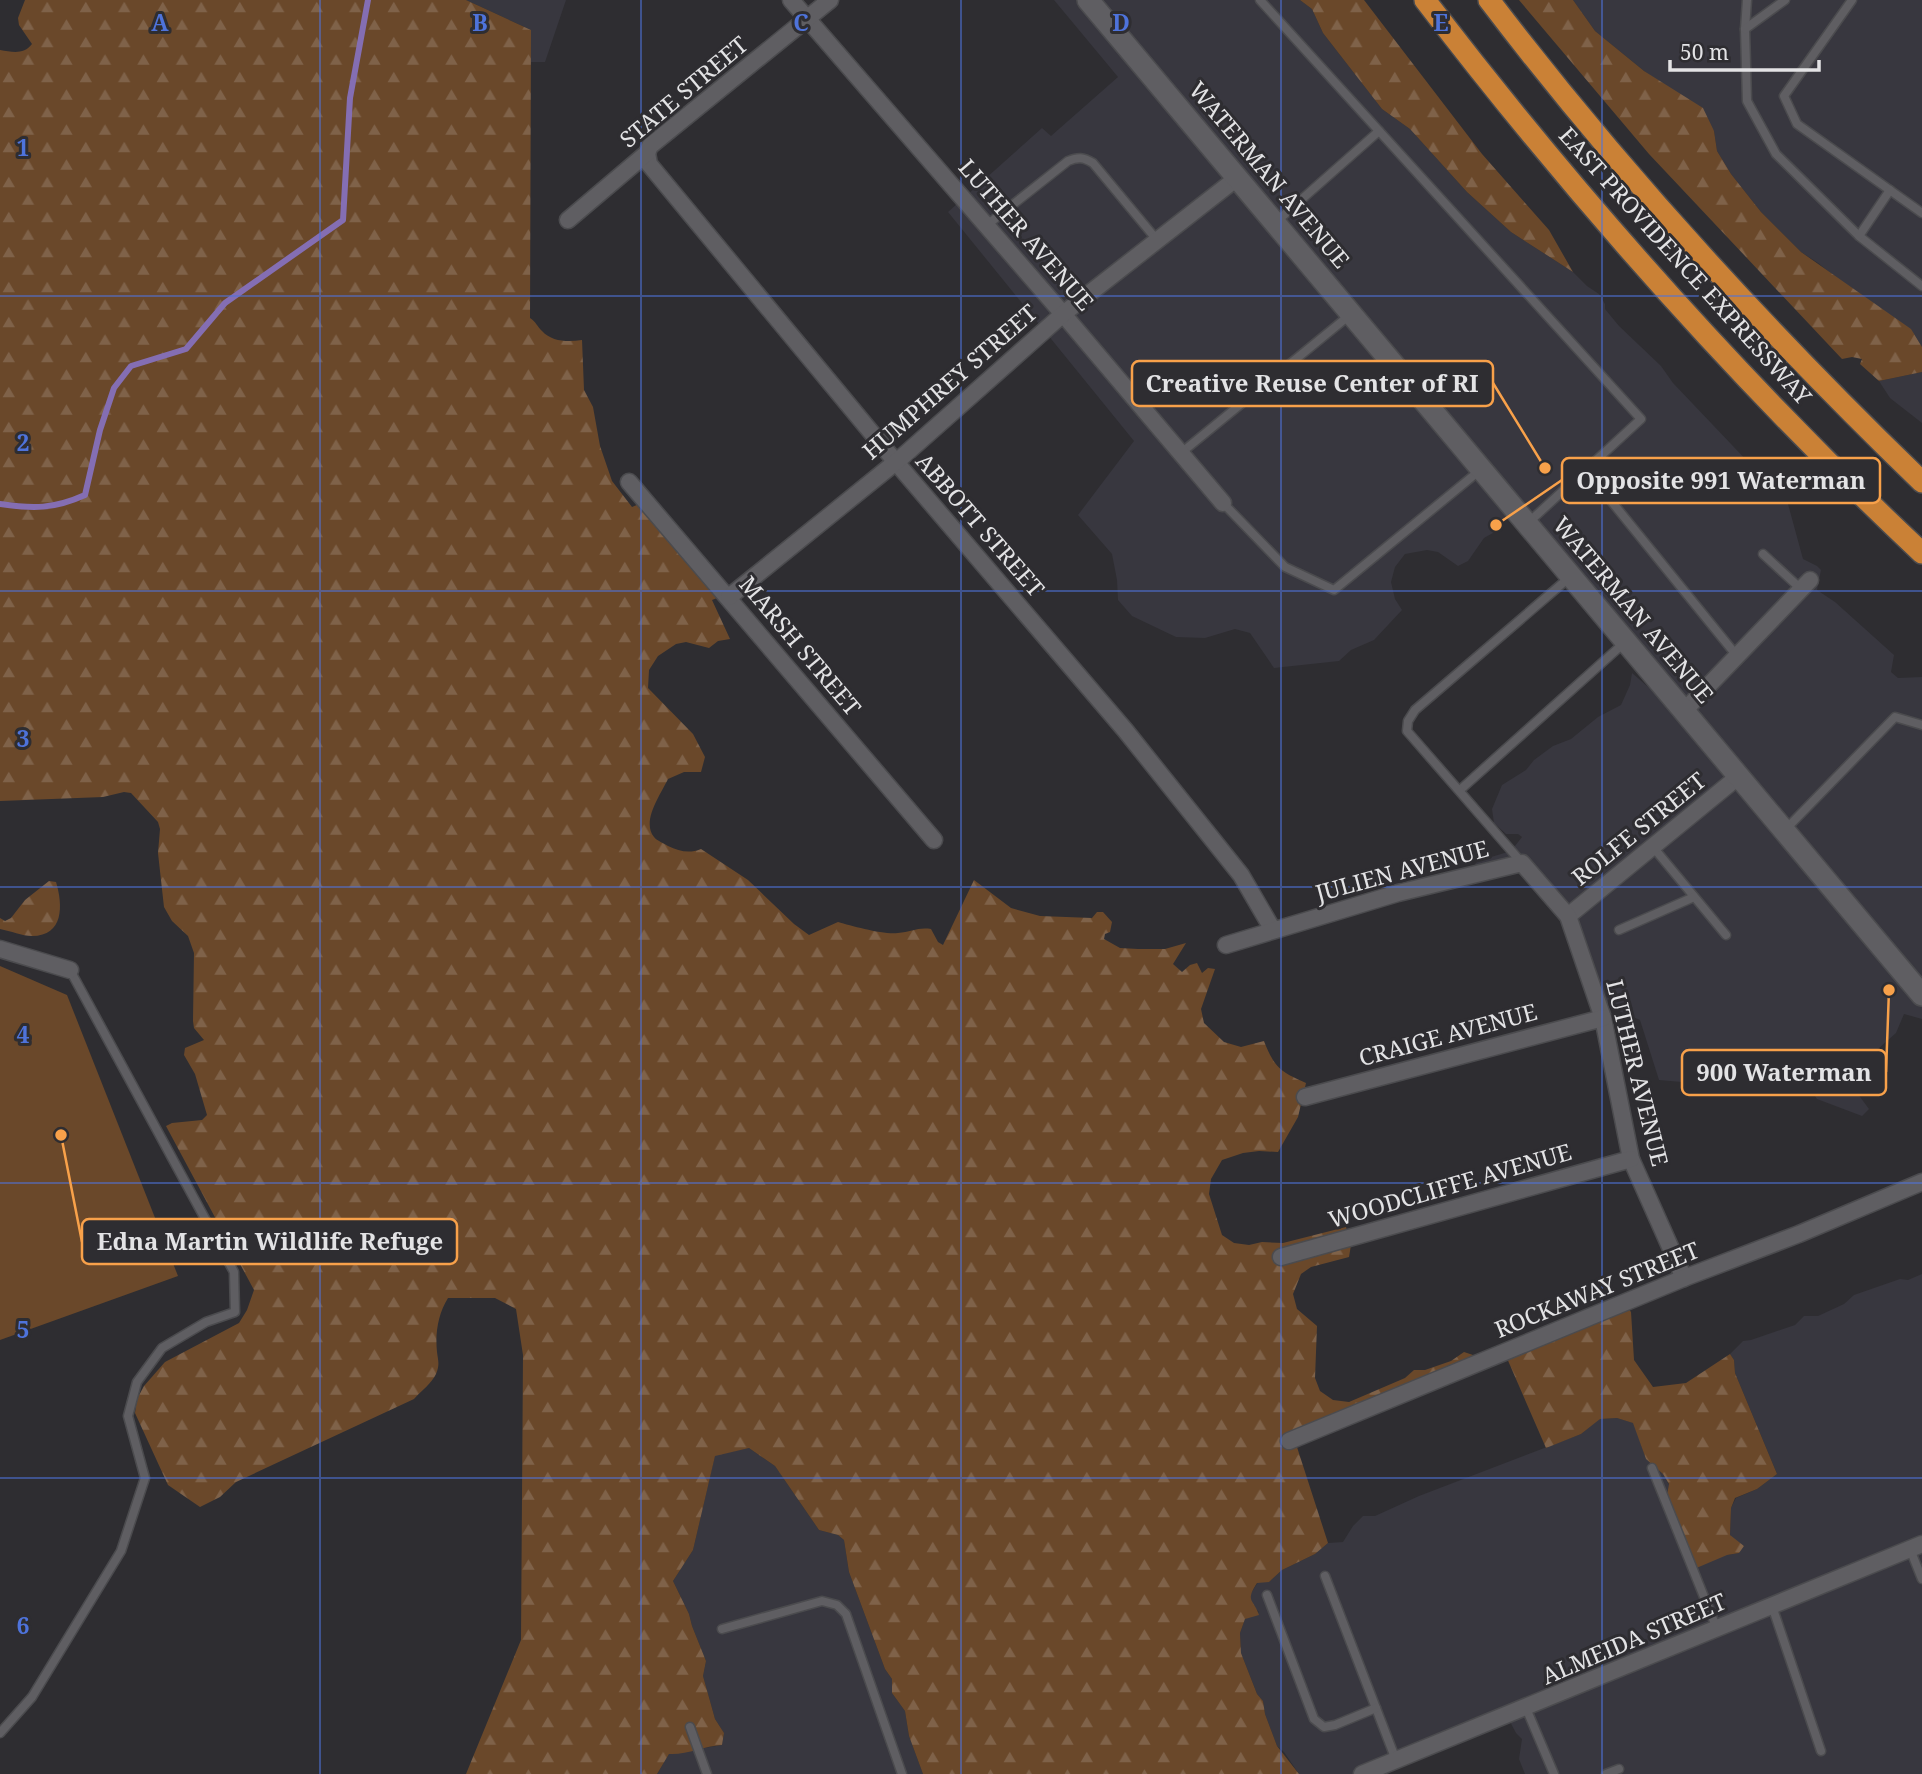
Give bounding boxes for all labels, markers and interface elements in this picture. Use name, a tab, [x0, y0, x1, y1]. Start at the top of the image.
text: A	[151, 6, 169, 38]
text: B	[472, 6, 488, 38]
text: C	[793, 6, 809, 38]
text: D	[1112, 6, 1130, 38]
text: E	[1433, 6, 1449, 38]
street label: STATE STREET	[613, 28, 754, 154]
scale bar	[1670, 28, 1819, 72]
text: 50 m	[1680, 38, 1729, 66]
street label: WATERMAN AVENUE	[1182, 74, 1357, 275]
street label: EAST PROVIDENCE EXPRESSWAY	[1552, 120, 1820, 412]
text: 1	[17, 131, 30, 163]
street label: LUTHER AVENUE	[952, 152, 1102, 317]
street label: HUMPHREY STREET	[855, 296, 1044, 466]
callout: Creative Reuse Center of RI	[1132, 361, 1493, 406]
text: Creative Reuse Center of RI	[1145, 366, 1479, 399]
text: 2	[17, 426, 30, 458]
street label: ABBOTT STREET	[909, 446, 1052, 603]
callout: Opposite 991 Waterman	[1562, 458, 1880, 503]
text: Opposite 991 Waterman	[1576, 463, 1866, 496]
street label: WATERMAN AVENUE	[1546, 509, 1721, 710]
street label: MARSH STREET	[733, 569, 869, 722]
text: 3	[17, 722, 30, 754]
street label: ROLFE STREET	[1565, 764, 1712, 892]
street label: JULIEN AVENUE	[1311, 832, 1492, 909]
street label: LUTHER AVENUE	[1599, 976, 1677, 1169]
street label: CRAIGE AVENUE	[1355, 995, 1540, 1073]
text: 4	[17, 1018, 30, 1050]
callout: 900 Waterman	[1682, 1050, 1886, 1095]
text: 900 Waterman	[1696, 1055, 1872, 1088]
street label: WOODCLIFFE AVENUE	[1324, 1135, 1575, 1235]
callout: Edna Martin Wildlife Refuge	[82, 1219, 457, 1264]
text: Edna Martin Wildlife Refuge	[97, 1224, 443, 1257]
street label: ROCKAWAY STREET	[1490, 1233, 1704, 1345]
text: 5	[17, 1313, 30, 1345]
street label: ALMEIDA STREET	[1537, 1585, 1731, 1691]
text: 6	[17, 1609, 30, 1641]

